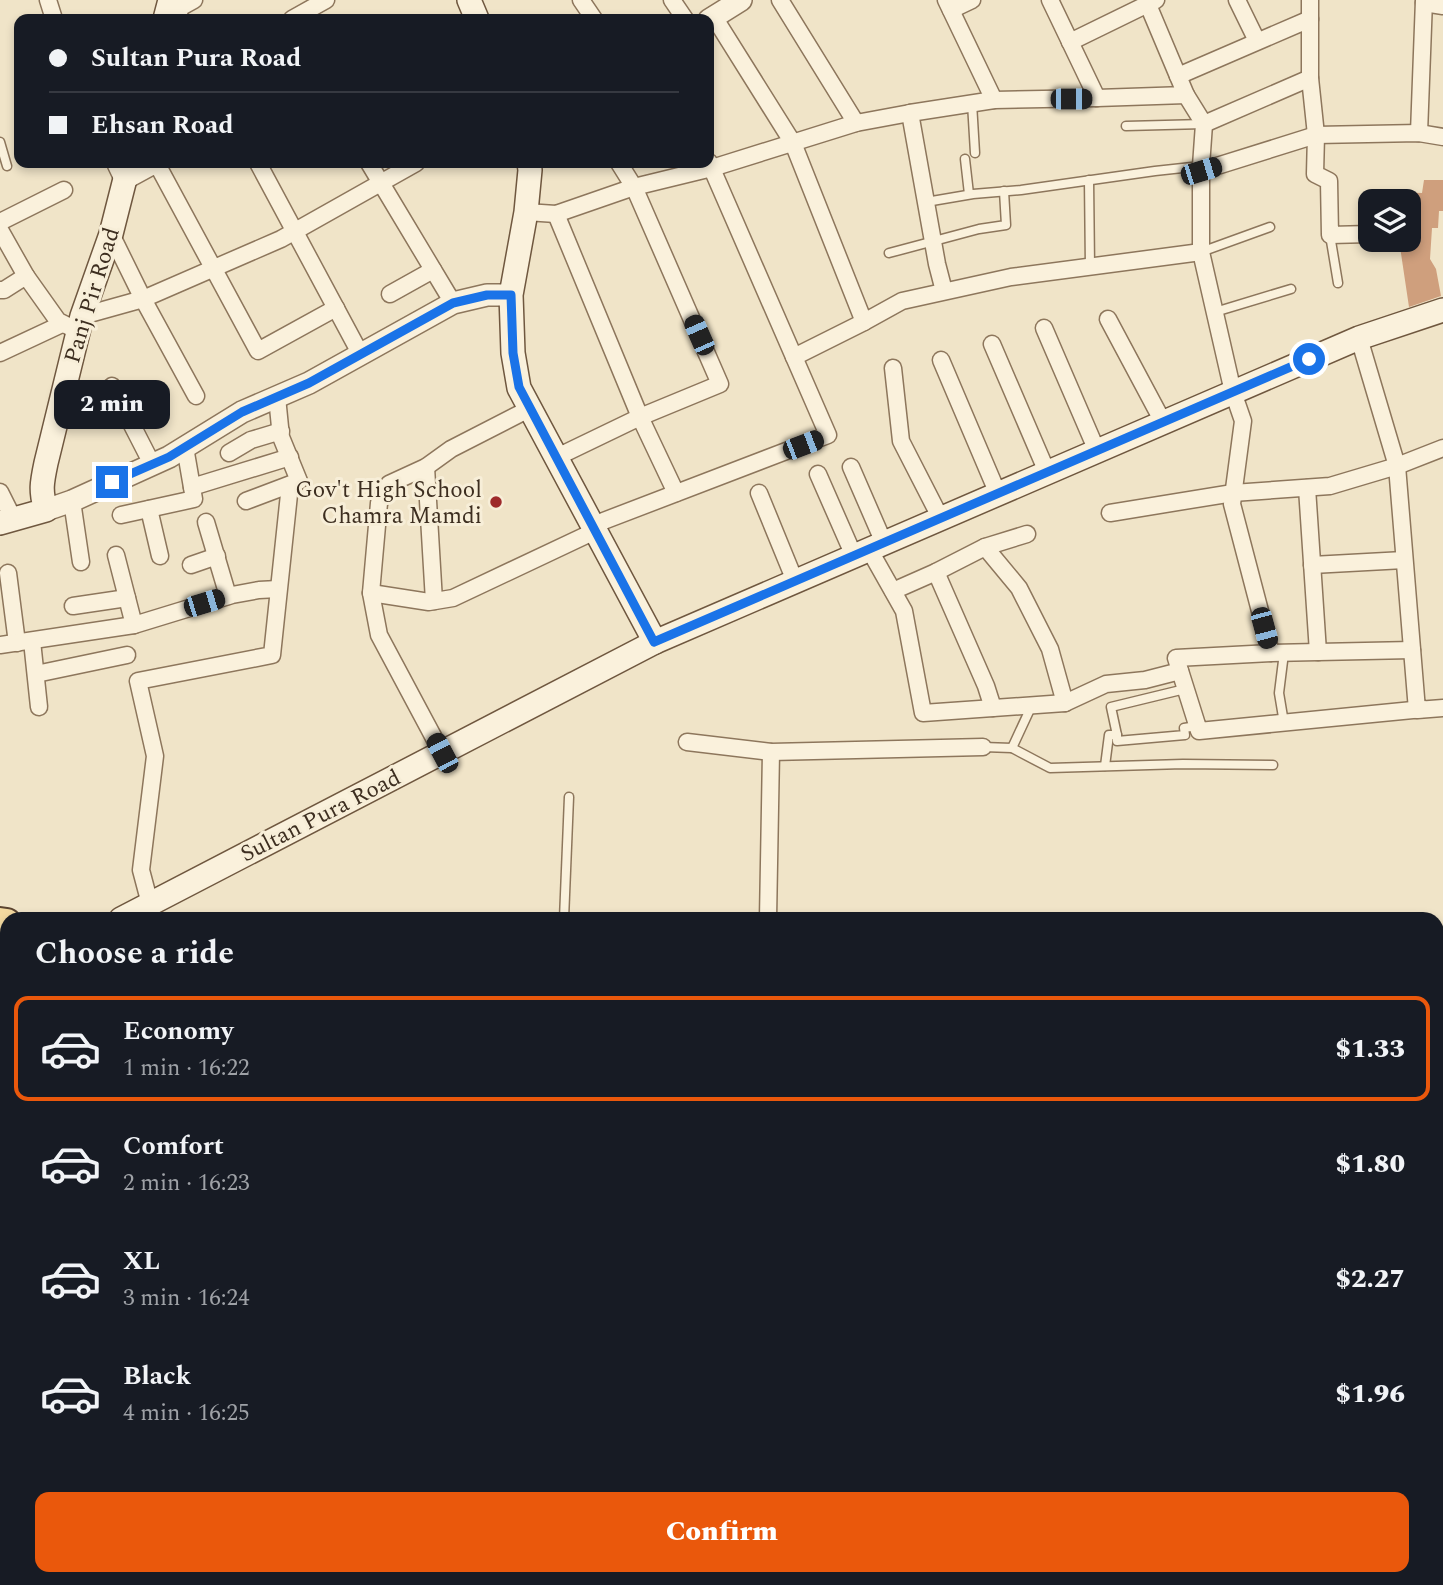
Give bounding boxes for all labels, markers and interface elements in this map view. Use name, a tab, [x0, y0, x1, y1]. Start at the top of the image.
text: Sultan Pura Road	[91, 38, 301, 78]
car	[1051, 89, 1093, 110]
text: Ehsan Road	[91, 105, 234, 145]
car	[1178, 155, 1225, 187]
map controls	[1358, 189, 1421, 252]
button: layers	[1358, 189, 1421, 252]
street label: Panj Pir Road	[55, 223, 130, 368]
car	[681, 312, 718, 358]
route start	[1293, 343, 1325, 375]
callout: 2 min	[54, 380, 170, 430]
text: 2 min	[80, 387, 144, 422]
car	[780, 428, 827, 462]
route end	[96, 466, 128, 498]
place label: Gov't High School Chamra Mamdi	[295, 473, 482, 534]
marker: Gov't High School Chamra Mamdi	[488, 494, 504, 510]
car	[181, 587, 228, 619]
car	[1249, 605, 1280, 651]
car	[423, 730, 462, 776]
street label: Sultan Pura Road	[234, 761, 407, 872]
text: Choose a ride	[35, 929, 234, 978]
text: Economy	[123, 1011, 233, 1051]
icon: car	[39, 1017, 102, 1080]
text: $1.33	[1335, 1029, 1405, 1069]
text: 1 min · 16:22	[123, 1051, 250, 1086]
text: Comfort	[123, 1126, 224, 1166]
icon: car	[39, 1132, 102, 1195]
text: $1.80	[1335, 1144, 1405, 1184]
text: 2 min · 16:23	[123, 1166, 250, 1201]
text: XL	[123, 1241, 160, 1281]
icon: car	[39, 1247, 102, 1310]
text: $2.27	[1335, 1259, 1405, 1299]
text: 3 min · 16:24	[123, 1281, 250, 1316]
text: Black	[123, 1356, 191, 1396]
icon: car	[39, 1362, 102, 1425]
text: $1.96	[1335, 1374, 1405, 1414]
text: 4 min · 16:25	[123, 1396, 250, 1431]
button: Confirm	[35, 1492, 1409, 1572]

